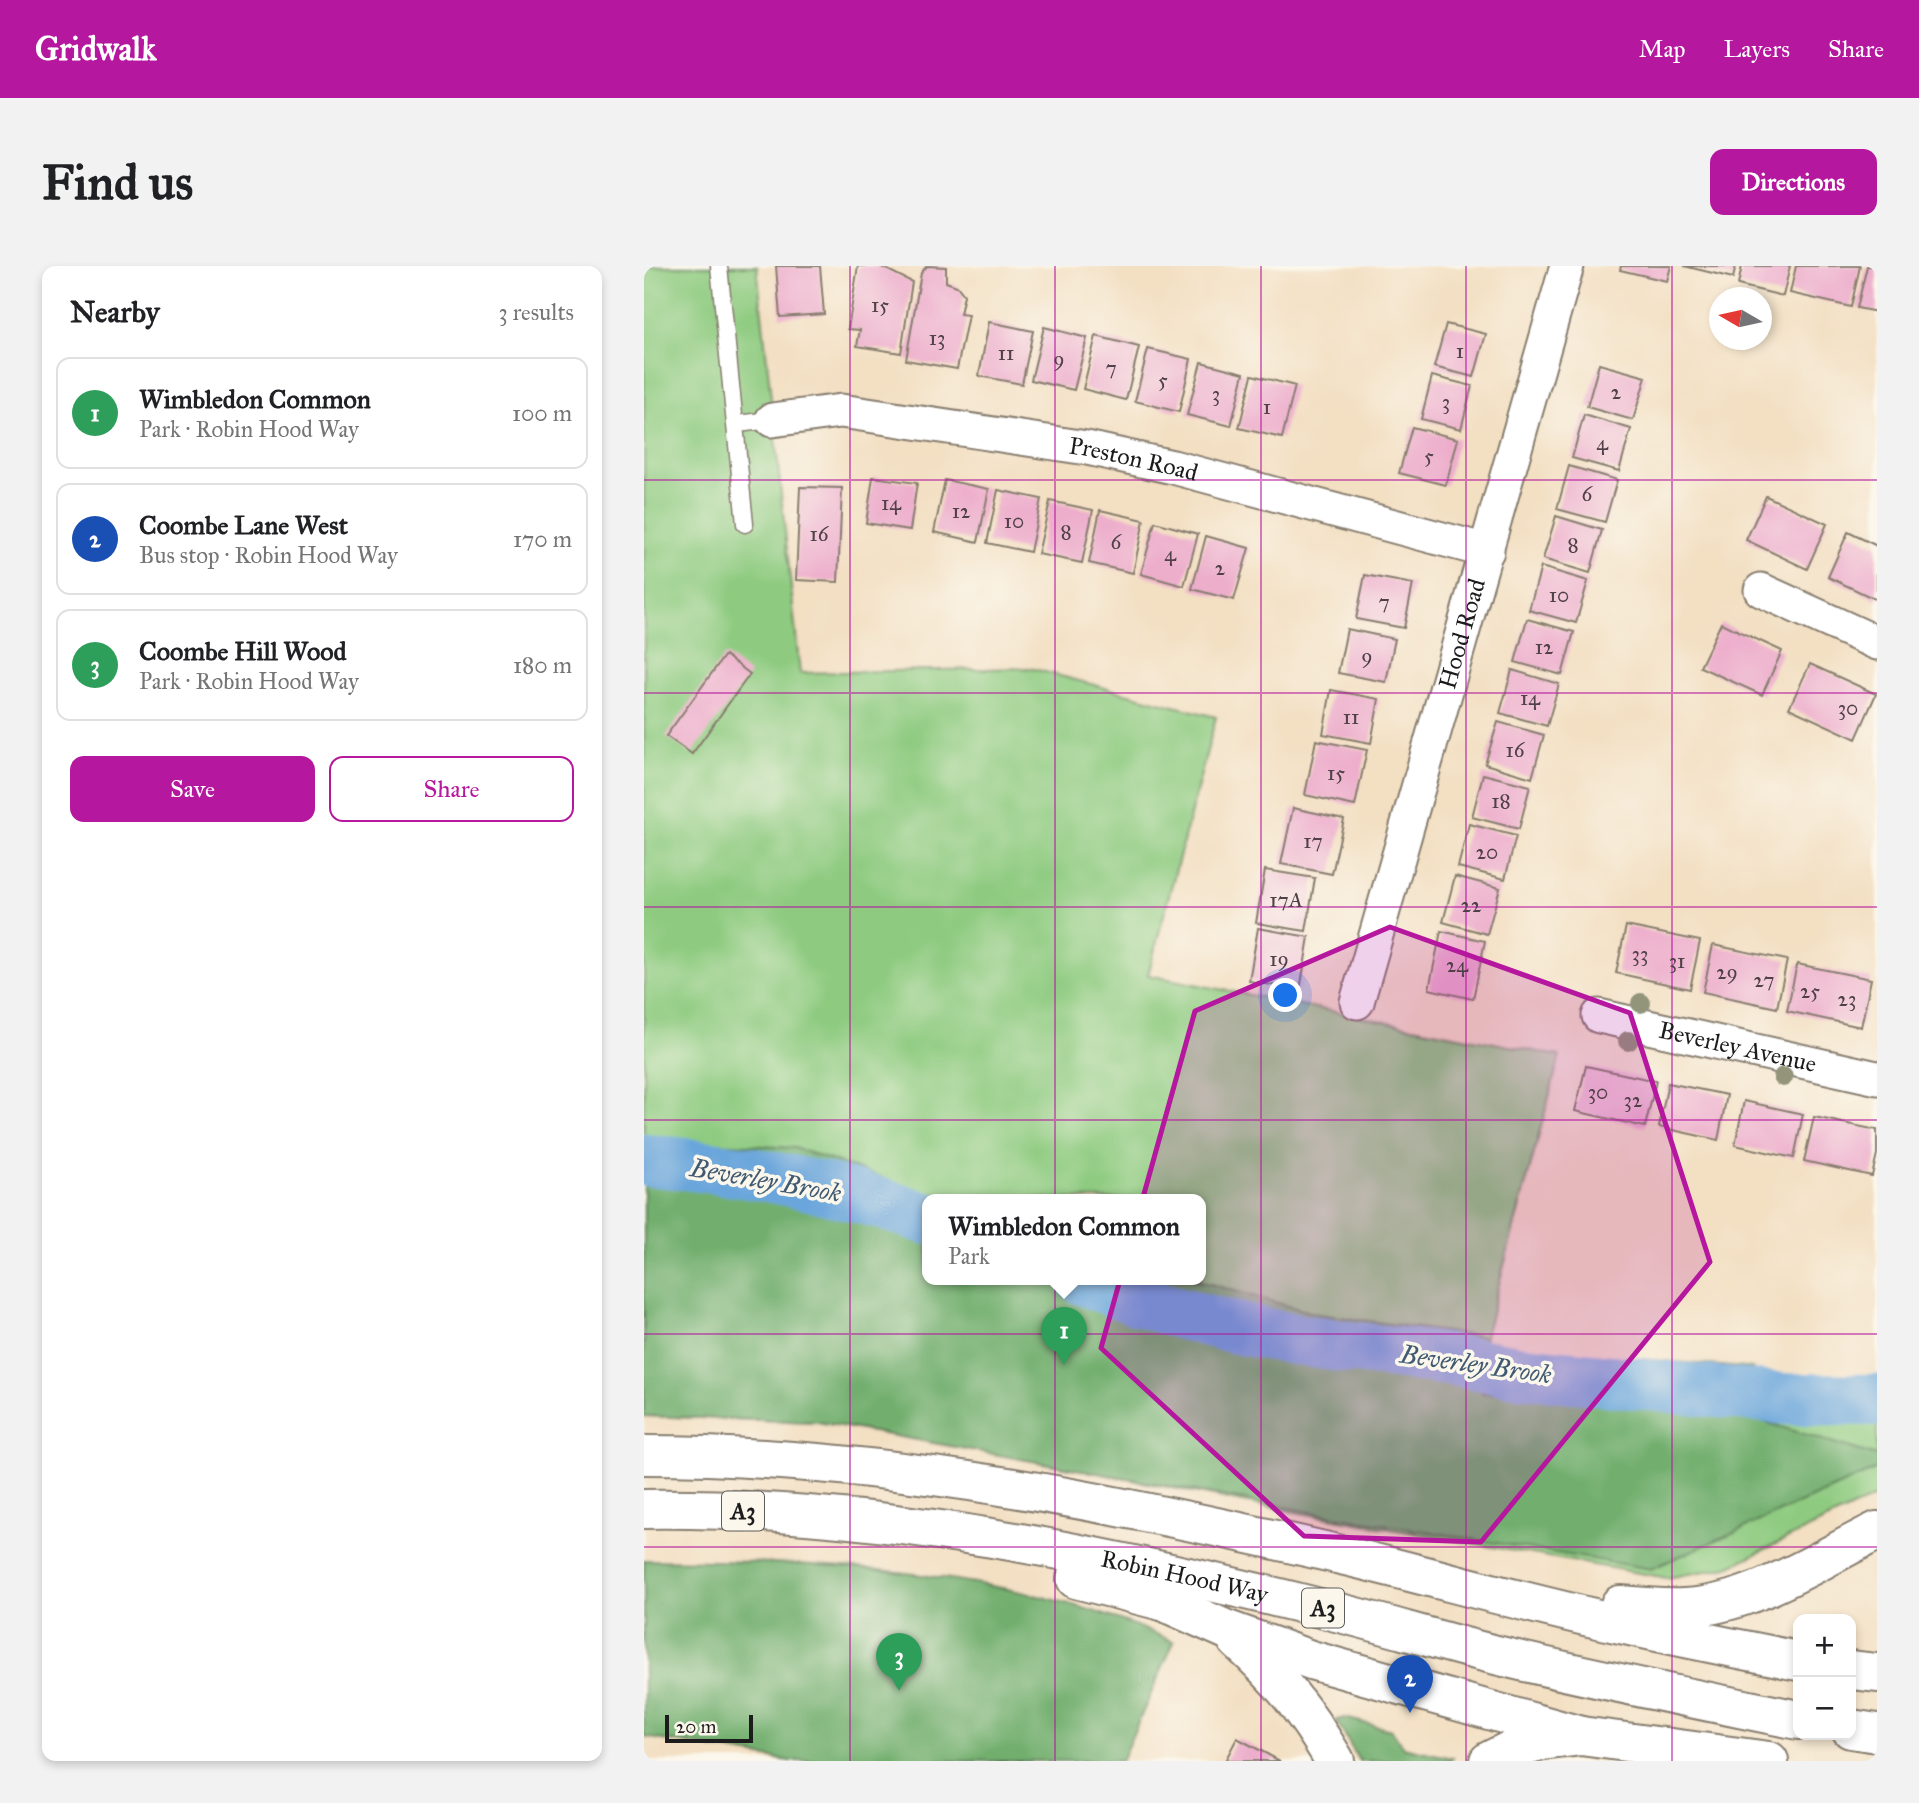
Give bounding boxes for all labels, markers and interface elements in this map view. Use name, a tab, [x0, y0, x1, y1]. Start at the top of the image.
text: Gridwalk	[35, 29, 157, 69]
text: Map	[1639, 34, 1686, 64]
text: Layers	[1724, 34, 1790, 64]
text: Share	[1828, 34, 1884, 64]
button: Directions	[1710, 149, 1877, 215]
text: Find us	[42, 153, 193, 212]
north arrow	[1709, 287, 1772, 350]
house number: 15	[871, 292, 889, 318]
text: Nearby	[70, 294, 160, 330]
text: 3 results	[498, 298, 574, 326]
house number: 13	[929, 325, 945, 351]
house number: 1	[1456, 338, 1464, 364]
house number: 11	[998, 340, 1014, 366]
house number: 9	[1053, 346, 1065, 372]
house number: 7	[1105, 355, 1117, 381]
house number: 5	[1158, 367, 1168, 393]
house number: 2	[1611, 379, 1622, 405]
house number: 3	[1212, 381, 1220, 407]
text: Wimbledon Common	[139, 383, 371, 415]
house number: 3	[1442, 389, 1450, 415]
house number: 1	[1263, 394, 1271, 420]
text: 1	[90, 399, 100, 427]
text: 100 m	[512, 399, 572, 427]
text: Park · Robin Hood Way	[139, 415, 359, 443]
street label: Preston Road	[1067, 430, 1201, 488]
house number: 4	[1596, 430, 1609, 456]
house number: 5	[1424, 443, 1434, 469]
house number: 6	[1582, 481, 1594, 507]
house number: 14	[881, 490, 902, 516]
house number: 12	[952, 498, 971, 524]
house number: 10	[1004, 508, 1024, 534]
text: Coombe Lane West	[139, 509, 348, 541]
house number: 8	[1060, 519, 1072, 545]
house number: 16	[809, 521, 830, 547]
text: 2	[89, 525, 101, 553]
text: 170 m	[513, 525, 572, 553]
house number: 6	[1111, 529, 1123, 555]
house number: 8	[1567, 532, 1579, 558]
text: Bus stop · Robin Hood Way	[139, 541, 398, 569]
house number: 4	[1164, 541, 1177, 567]
house number: 2	[1215, 555, 1226, 581]
street label: Hood Road	[1432, 575, 1492, 692]
house number: 10	[1549, 582, 1569, 608]
house number: 7	[1378, 589, 1390, 615]
house number: 12	[1535, 634, 1554, 660]
text: Coombe Hill Wood	[139, 635, 347, 667]
house number: 9	[1361, 643, 1373, 669]
text: 3	[90, 651, 100, 679]
text: 180 m	[513, 651, 572, 679]
text: Park · Robin Hood Way	[139, 667, 359, 695]
house number: 14	[1520, 685, 1541, 711]
house number: 30	[1838, 695, 1858, 721]
house number: 11	[1343, 704, 1359, 730]
house number: 16	[1505, 737, 1526, 763]
button: Save	[70, 756, 315, 822]
button: Share	[329, 756, 574, 822]
house number: 15	[1327, 760, 1345, 786]
house number: 18	[1491, 788, 1511, 814]
house number: 17	[1303, 828, 1323, 854]
house number: 20	[1476, 839, 1498, 865]
house number: 17A	[1269, 887, 1303, 913]
house number: 22	[1461, 892, 1482, 918]
house number: 33	[1632, 941, 1648, 967]
house number: 19	[1269, 946, 1289, 972]
house number: 31	[1669, 948, 1685, 974]
house number: 24	[1446, 952, 1469, 978]
house number: 29	[1716, 959, 1738, 985]
house number: 27	[1754, 967, 1775, 993]
your location	[1268, 978, 1302, 1012]
house number: 25	[1800, 978, 1820, 1004]
house number: 23	[1838, 986, 1856, 1012]
street label: Beverley Avenue	[1656, 1015, 1819, 1079]
house number: 30	[1588, 1079, 1608, 1105]
house number: 32	[1624, 1087, 1643, 1113]
water label: Beverley Brook	[687, 1151, 844, 1209]
popup	[922, 1194, 1206, 1285]
text: Wimbledon Common	[948, 1210, 1180, 1242]
text: Park	[948, 1242, 990, 1270]
pin: 1	[1041, 1307, 1087, 1365]
water label: Beverley Brook	[1397, 1337, 1554, 1391]
road number: A3	[722, 1492, 764, 1530]
street label: Robin Hood Way	[1098, 1543, 1272, 1610]
road number: A3	[1302, 1588, 1344, 1628]
map controls	[1793, 1614, 1856, 1740]
button: +	[1793, 1614, 1856, 1677]
pin: 3	[876, 1633, 922, 1691]
pin: 2	[1387, 1655, 1433, 1713]
button: −	[1793, 1677, 1856, 1740]
scale bar	[665, 1712, 752, 1744]
text: 20 m	[676, 1715, 717, 1738]

